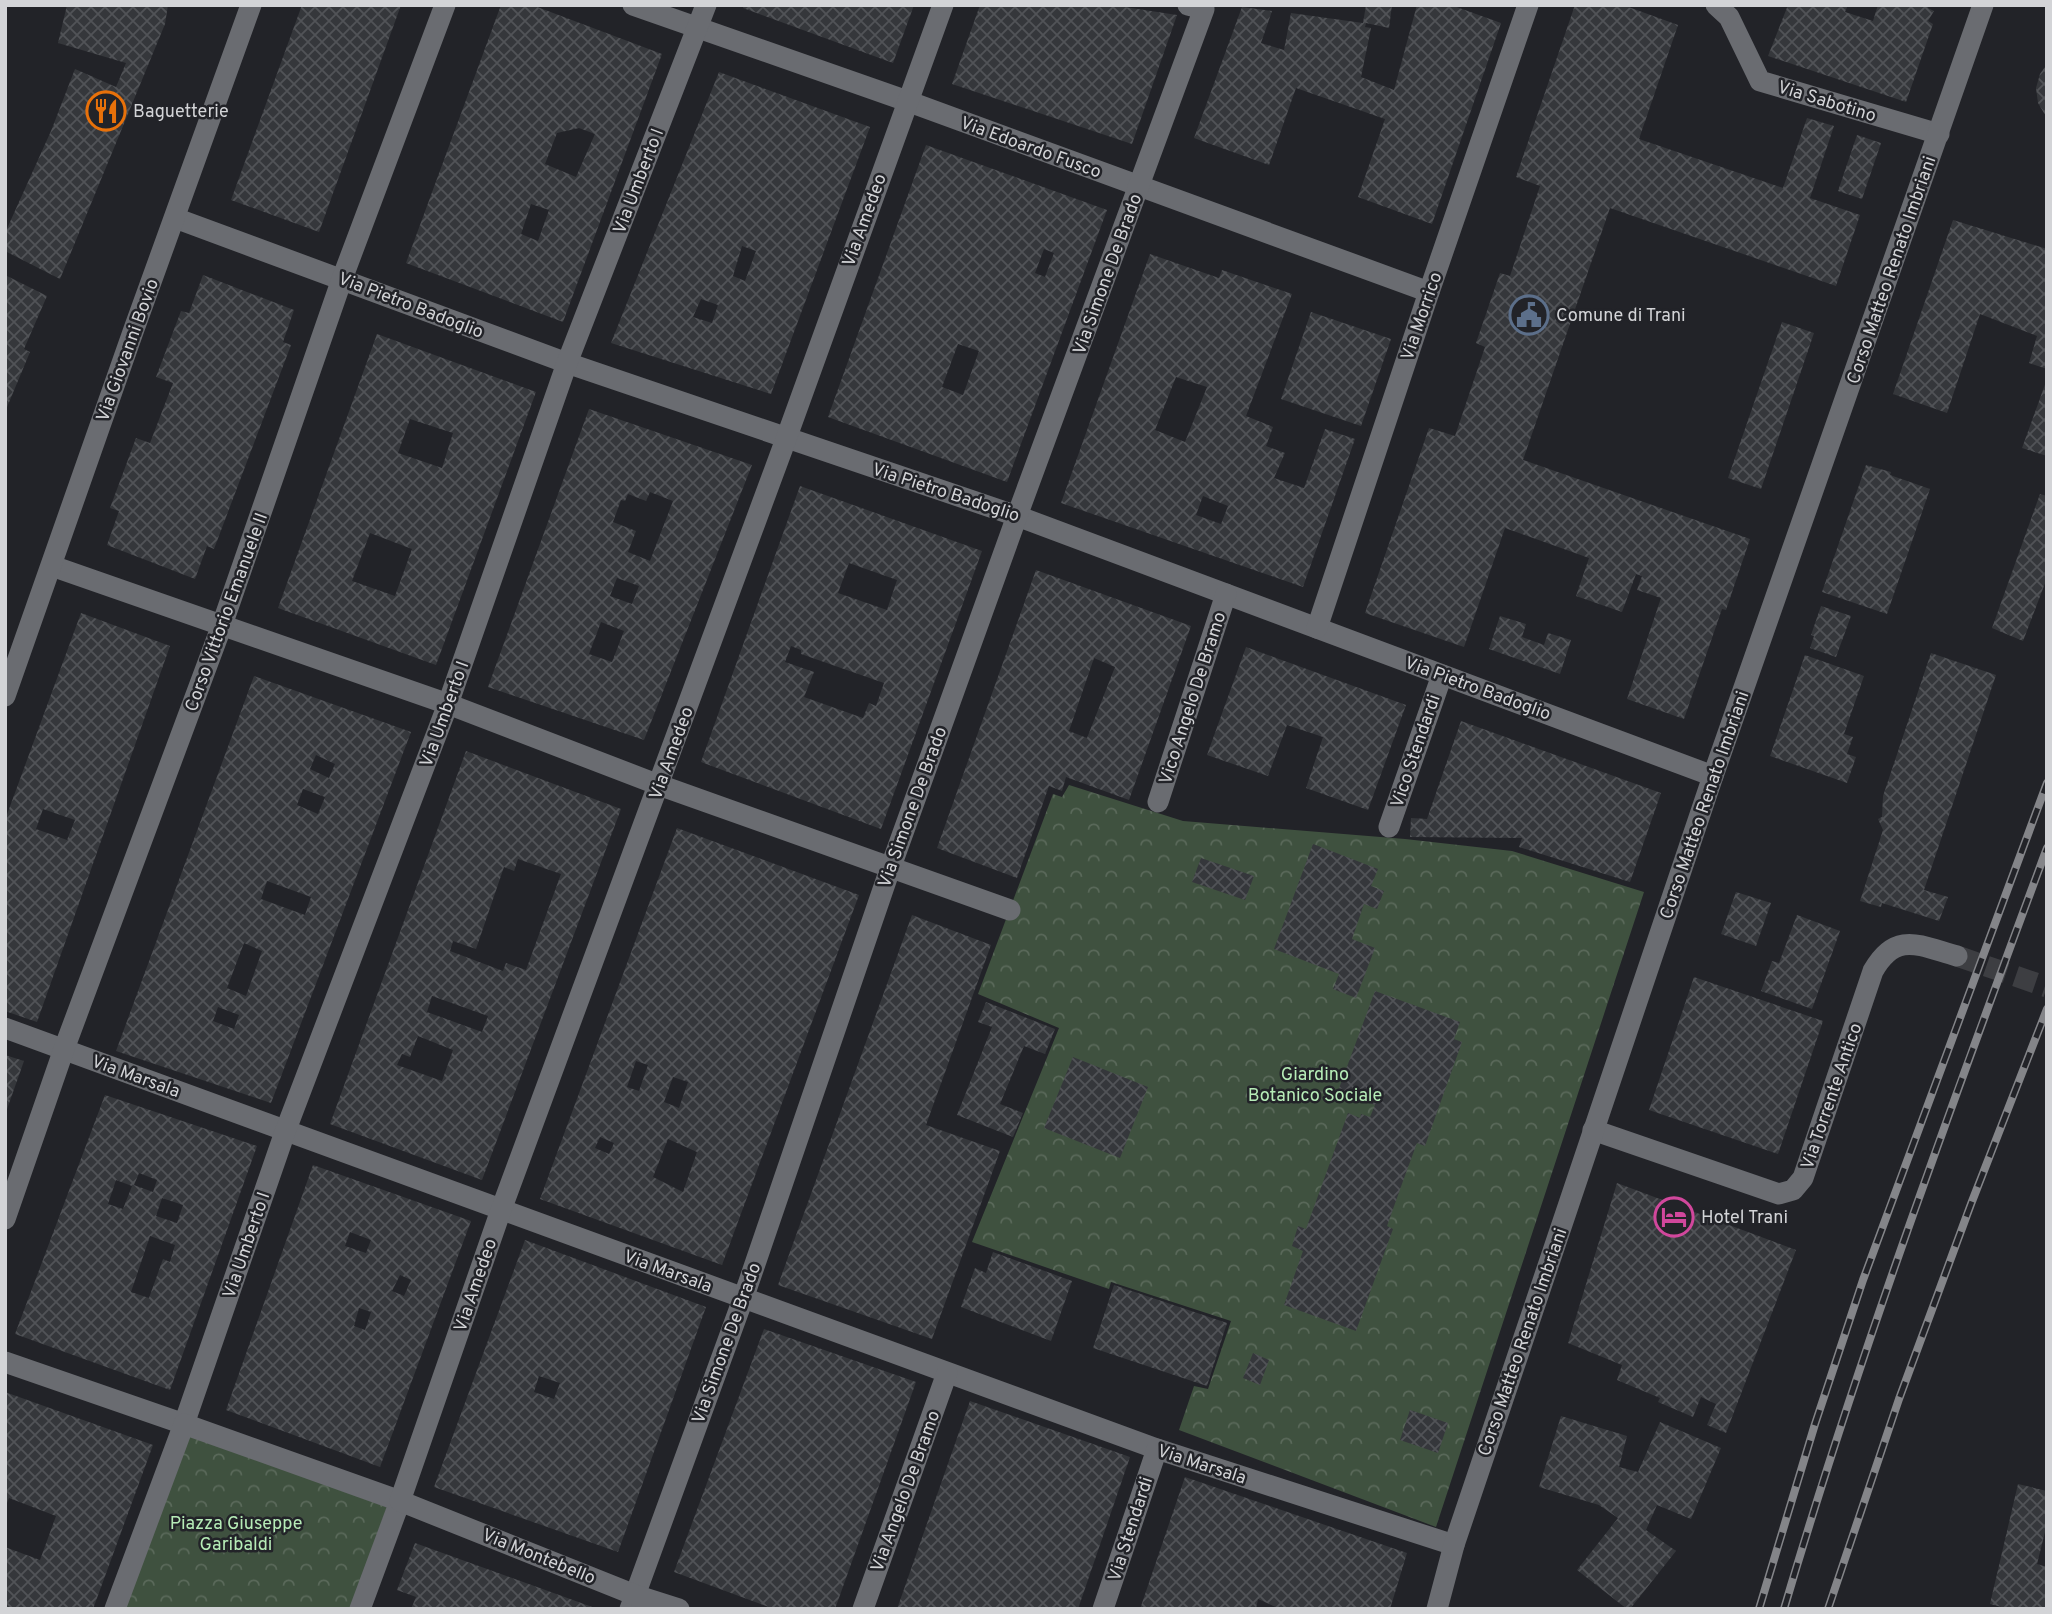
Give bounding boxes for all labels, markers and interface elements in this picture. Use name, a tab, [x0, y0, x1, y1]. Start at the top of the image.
street label: Via Sabotino	[1774, 77, 1879, 128]
restaurant icon: Baguetterie	[85, 90, 127, 132]
place label: Baguetterie	[133, 101, 229, 124]
street label: Via Edoardo Fusco	[957, 112, 1104, 185]
street label: Via Umberto I	[609, 126, 670, 238]
street label: Corso Matteo Renato Imbriani	[1843, 153, 1942, 387]
street label: Via Amedeo	[838, 171, 893, 270]
street label: Via Simone De Brado	[1069, 191, 1148, 358]
street label: Via Pietro Badoglio	[334, 268, 486, 345]
street label: Via Morrico	[1397, 269, 1448, 364]
street label: Via Giovanni Bovio	[92, 276, 165, 425]
public building icon: Comune di Trani	[1508, 294, 1550, 336]
place label: Comune di Trani	[1556, 305, 1686, 328]
street label: Via Pietro Badoglio	[869, 459, 1022, 528]
street label: Corso Vittorio Emanuele II	[181, 510, 274, 715]
street label: Vico Angelo De Bramo	[1155, 609, 1232, 788]
street label: Via Pietro Badoglio	[1401, 652, 1554, 727]
street label: Via Umberto I	[416, 658, 475, 771]
street label: Corso Matteo Renato Imbriani	[1656, 688, 1755, 922]
street label: Vico Stendardi	[1386, 692, 1447, 811]
street label: Via Amedeo	[645, 704, 700, 803]
street label: Via Simone De Brado	[874, 724, 953, 891]
street label: Via Torrente Antico	[1797, 1020, 1868, 1173]
street label: Via Marsala	[88, 1051, 183, 1104]
park label: Giardino Botanico Sociale	[1248, 1064, 1382, 1108]
street label: Via Umberto I	[218, 1189, 276, 1302]
hotel icon: Hotel Trani	[1653, 1196, 1695, 1238]
place label: Hotel Trani	[1701, 1207, 1788, 1230]
street label: Corso Matteo Renato Imbriani	[1474, 1225, 1573, 1459]
street label: Via Amedeo	[450, 1236, 503, 1335]
street label: Via Marsala	[620, 1246, 715, 1299]
street label: Via Simone De Brado	[688, 1260, 767, 1427]
street label: Via Angelo De Bramo	[866, 1408, 946, 1575]
street label: Via Marsala	[1154, 1440, 1249, 1491]
street label: Via Stendardi	[1104, 1474, 1159, 1585]
park label: Piazza Giuseppe Garibaldi	[170, 1513, 302, 1557]
street label: Via Montebello	[478, 1524, 598, 1591]

